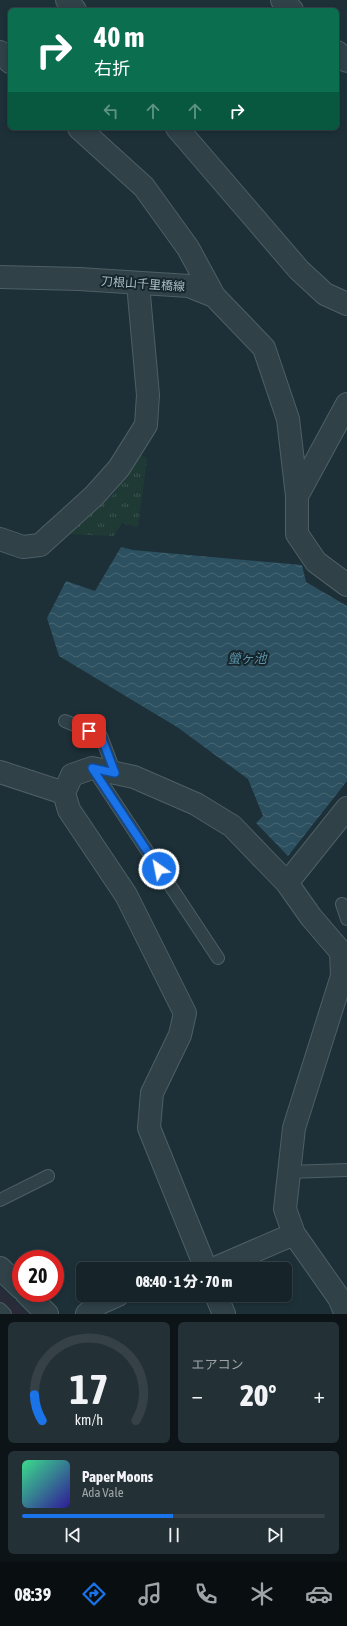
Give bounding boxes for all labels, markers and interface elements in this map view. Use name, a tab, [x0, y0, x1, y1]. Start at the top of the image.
text: 40 m	[94, 21, 144, 53]
icon: right	[28, 24, 80, 76]
text: 右折	[94, 58, 130, 79]
icon: left	[100, 100, 122, 122]
icon: ahead	[142, 100, 164, 122]
icon: ahead	[184, 100, 206, 122]
icon: right	[226, 100, 248, 122]
street label: 刀根山千里橋線	[101, 274, 185, 294]
water label: 螢ヶ池	[227, 651, 268, 666]
pin	[72, 714, 106, 748]
icon: arrive	[78, 720, 100, 742]
position arrow	[138, 848, 180, 890]
speed limit sign: 20	[12, 1250, 64, 1302]
text: 08:40 · 1 分 · 70 m	[136, 1273, 232, 1290]
text: エアコン	[192, 1357, 244, 1372]
text: 17	[69, 1364, 108, 1412]
text: 20°	[240, 1378, 276, 1412]
text: −	[192, 1382, 203, 1408]
text: +	[314, 1382, 325, 1408]
text: km/h	[75, 1411, 103, 1427]
text: Paper Moons	[82, 1468, 153, 1485]
text: Ada Vale	[82, 1485, 124, 1500]
icon: previous	[62, 1524, 84, 1546]
icon: pause	[163, 1524, 185, 1546]
icon: next	[264, 1524, 286, 1546]
icon: directions	[80, 1580, 108, 1608]
icon: music	[136, 1580, 164, 1608]
icon: phone	[192, 1580, 220, 1608]
icon: climate	[248, 1580, 276, 1608]
icon: car	[305, 1580, 333, 1608]
text: 08:39	[14, 1584, 51, 1605]

